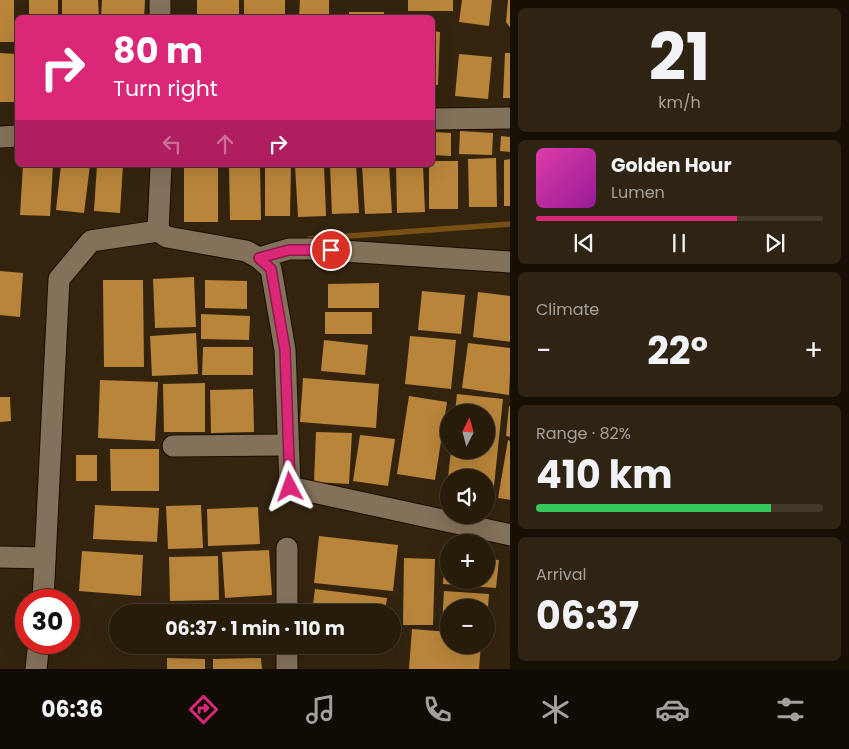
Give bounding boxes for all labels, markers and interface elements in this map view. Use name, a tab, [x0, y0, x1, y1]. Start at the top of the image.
text: 21	[649, 12, 710, 103]
text: 80 m	[113, 26, 203, 75]
icon: right	[30, 35, 95, 100]
text: Turn right	[113, 73, 218, 104]
text: km/h	[658, 91, 701, 114]
icon: left	[158, 130, 186, 158]
icon: ahead	[211, 130, 239, 158]
icon: right	[264, 130, 292, 158]
text: Golden Hour	[611, 152, 732, 179]
text: Lumen	[611, 181, 665, 204]
pin	[310, 229, 352, 271]
icon: previous	[570, 229, 598, 257]
icon: pause	[665, 229, 693, 257]
icon: next	[761, 229, 789, 257]
icon: arrive	[317, 236, 345, 264]
text: Climate	[536, 298, 599, 321]
text: 22°	[647, 324, 708, 377]
text: −	[536, 331, 551, 370]
text: +	[804, 331, 823, 370]
north arrow	[440, 404, 495, 459]
map controls	[440, 404, 495, 654]
text: Range · 82%	[536, 422, 631, 445]
text: 410 km	[536, 448, 673, 501]
position arrow	[263, 460, 315, 512]
button: sound	[440, 469, 495, 524]
button: +	[440, 534, 495, 589]
text: Arrival	[536, 563, 586, 586]
speed limit sign: 30	[15, 589, 80, 654]
text: 06:37	[536, 589, 639, 642]
button: −	[440, 599, 495, 654]
text: 06:37 · 1 min · 110 m	[165, 615, 345, 642]
icon: directions	[186, 692, 221, 727]
icon: music	[303, 692, 338, 727]
icon: phone	[420, 692, 455, 727]
icon: climate	[538, 692, 573, 727]
icon: car	[655, 692, 690, 727]
icon: filters	[773, 692, 808, 727]
text: 06:36	[41, 694, 103, 725]

